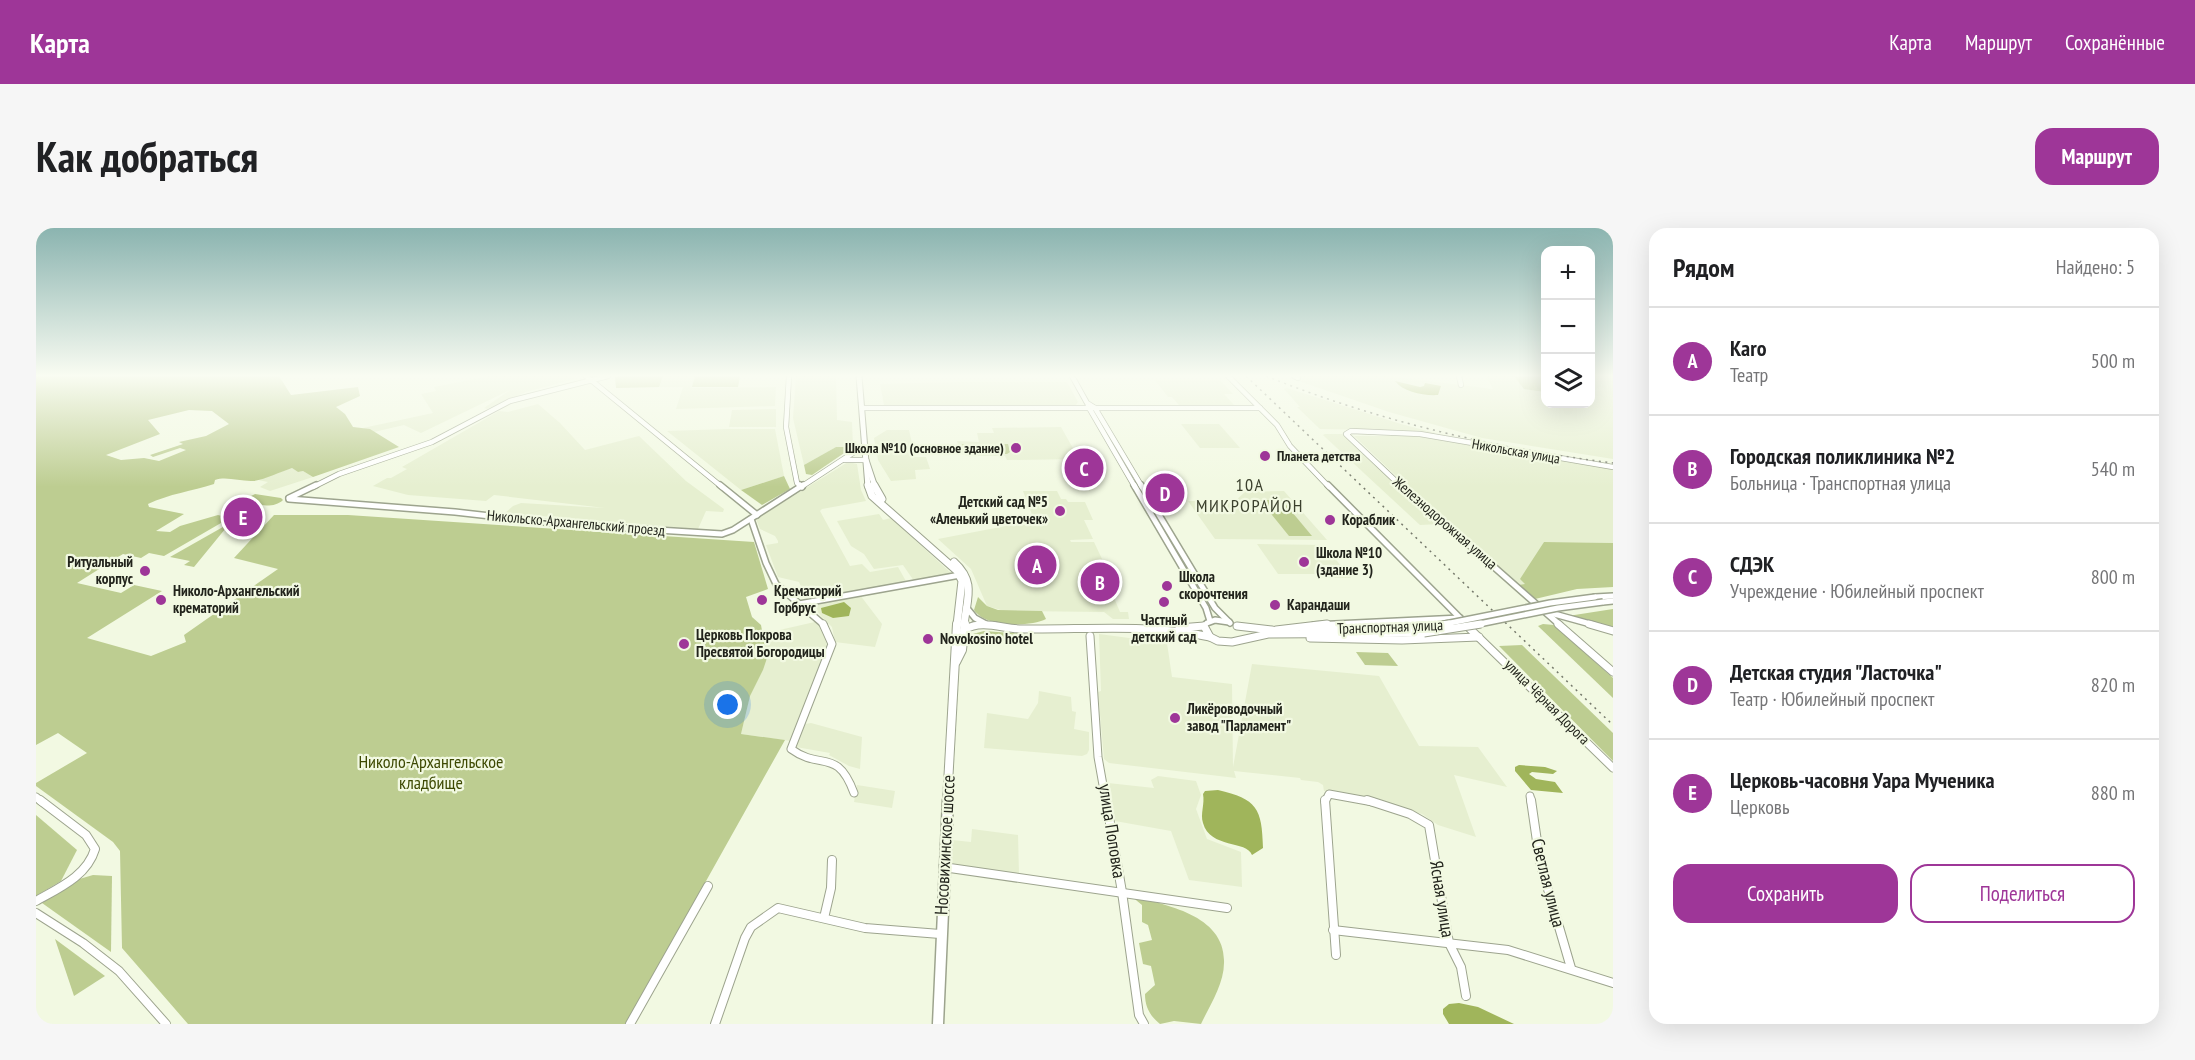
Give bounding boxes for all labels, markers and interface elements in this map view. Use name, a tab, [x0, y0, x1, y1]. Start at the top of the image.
text: Карта	[30, 24, 90, 61]
text: Карта	[1889, 29, 1932, 56]
text: Маршрут	[1965, 29, 2032, 56]
text: Сохранённые	[2065, 29, 2165, 56]
button: Маршрут	[2035, 128, 2159, 185]
text: Как добраться	[36, 129, 258, 184]
map controls	[1541, 246, 1595, 408]
button: +	[1541, 246, 1595, 300]
text: Рядом	[1673, 251, 1734, 284]
text: Найдено: 5	[2056, 254, 2135, 280]
button: −	[1541, 300, 1595, 354]
text: Karo	[1730, 334, 1766, 362]
text: A	[1687, 348, 1698, 374]
text: 500 m	[2091, 348, 2135, 374]
button: layers	[1541, 354, 1595, 408]
text: Театр	[1730, 362, 1768, 388]
street label: Никольская улица	[1471, 434, 1561, 468]
place label: Школа №10 (основное здание)	[845, 439, 1004, 457]
marker: Школа №10 (основное здание)	[1009, 441, 1023, 455]
text: Городская поликлиника №2	[1730, 442, 1955, 470]
pin: C	[1064, 446, 1104, 490]
place label: Планета детства	[1277, 447, 1361, 465]
marker: Планета детства	[1258, 449, 1272, 463]
text: B	[1688, 456, 1697, 482]
text: 540 m	[2091, 456, 2135, 482]
pin: D	[1146, 470, 1184, 516]
text: Больница · Транспортная улица	[1730, 470, 1951, 496]
street label: Железнодорожная улица	[1388, 471, 1501, 573]
district label: 10А МИКРОРАЙОН	[1196, 473, 1304, 517]
place label: Детский сад №5 «Аленький цветочек»	[930, 492, 1048, 528]
pin: E	[224, 494, 262, 540]
marker: Детский сад №5 «Аленький цветочек»	[1053, 504, 1067, 518]
street label: Никольско-Архангельский проезд	[486, 505, 666, 540]
place label: Кораблик	[1342, 510, 1396, 529]
marker: Кораблик	[1323, 513, 1337, 527]
pin: A	[1018, 542, 1056, 588]
place label: Школа №10 (здание 3)	[1316, 543, 1382, 579]
text: СДЭК	[1730, 550, 1774, 578]
place label: Ритуальный корпус	[67, 552, 134, 588]
marker: Школа №10 (здание 3)	[1297, 555, 1311, 569]
pin: B	[1080, 560, 1120, 604]
marker: Ритуальный корпус	[138, 564, 152, 578]
text: C	[1688, 564, 1697, 590]
text: 800 m	[2091, 564, 2135, 590]
place label: Школа скорочтения	[1179, 567, 1248, 603]
text: Учреждение · Юбилейный проспект	[1730, 578, 1984, 604]
marker: Школа скорочтения	[1160, 579, 1174, 593]
place label: Николо-Архангельский крематорий	[173, 581, 300, 617]
place label: Крематорий Горбрус	[774, 581, 842, 617]
marker: Николо-Архангельский крематорий	[154, 593, 168, 607]
marker: Крематорий Горбрус	[755, 593, 769, 607]
marker: Частный детский сад	[1157, 595, 1171, 609]
place label: Карандаши	[1287, 595, 1350, 614]
marker: Карандаши	[1268, 598, 1282, 612]
place label: Частный детский сад	[1130, 610, 1197, 646]
street label: Транспортная улица	[1337, 615, 1443, 638]
place label: Церковь Покрова Пресвятой Богородицы	[696, 625, 825, 661]
place label: Novokosino hotel	[940, 629, 1033, 648]
marker: Novokosino hotel	[921, 632, 935, 646]
marker: Церковь Покрова Пресвятой Богородицы	[677, 637, 691, 651]
street label: улица Чёрная Дорога	[1501, 655, 1594, 748]
text: Детская студия "Ласточка"	[1730, 658, 1942, 686]
text: D	[1687, 672, 1698, 698]
text: 820 m	[2091, 672, 2135, 698]
text: Театр · Юбилейный проспект	[1730, 686, 1934, 712]
your location	[713, 690, 742, 719]
place label: Ликёроводочный завод "Парламент"	[1186, 699, 1291, 735]
marker: Ликёроводочный завод "Парламент"	[1168, 711, 1182, 725]
park label: Николо-Архангельское кладбище	[358, 750, 504, 794]
text: Церковь-часовня Уара Мученика	[1730, 766, 1995, 794]
street label: Носовихинское шоссе	[929, 774, 960, 915]
text: E	[1688, 780, 1697, 806]
text: 880 m	[2091, 780, 2135, 806]
street label: улица Поповка	[1094, 782, 1131, 880]
text: Церковь	[1730, 794, 1789, 820]
street label: Светлая улица	[1526, 836, 1571, 930]
street label: Ясная улица	[1425, 859, 1460, 939]
button: Сохранить	[1673, 864, 1898, 923]
button: Поделиться	[1910, 864, 2135, 923]

